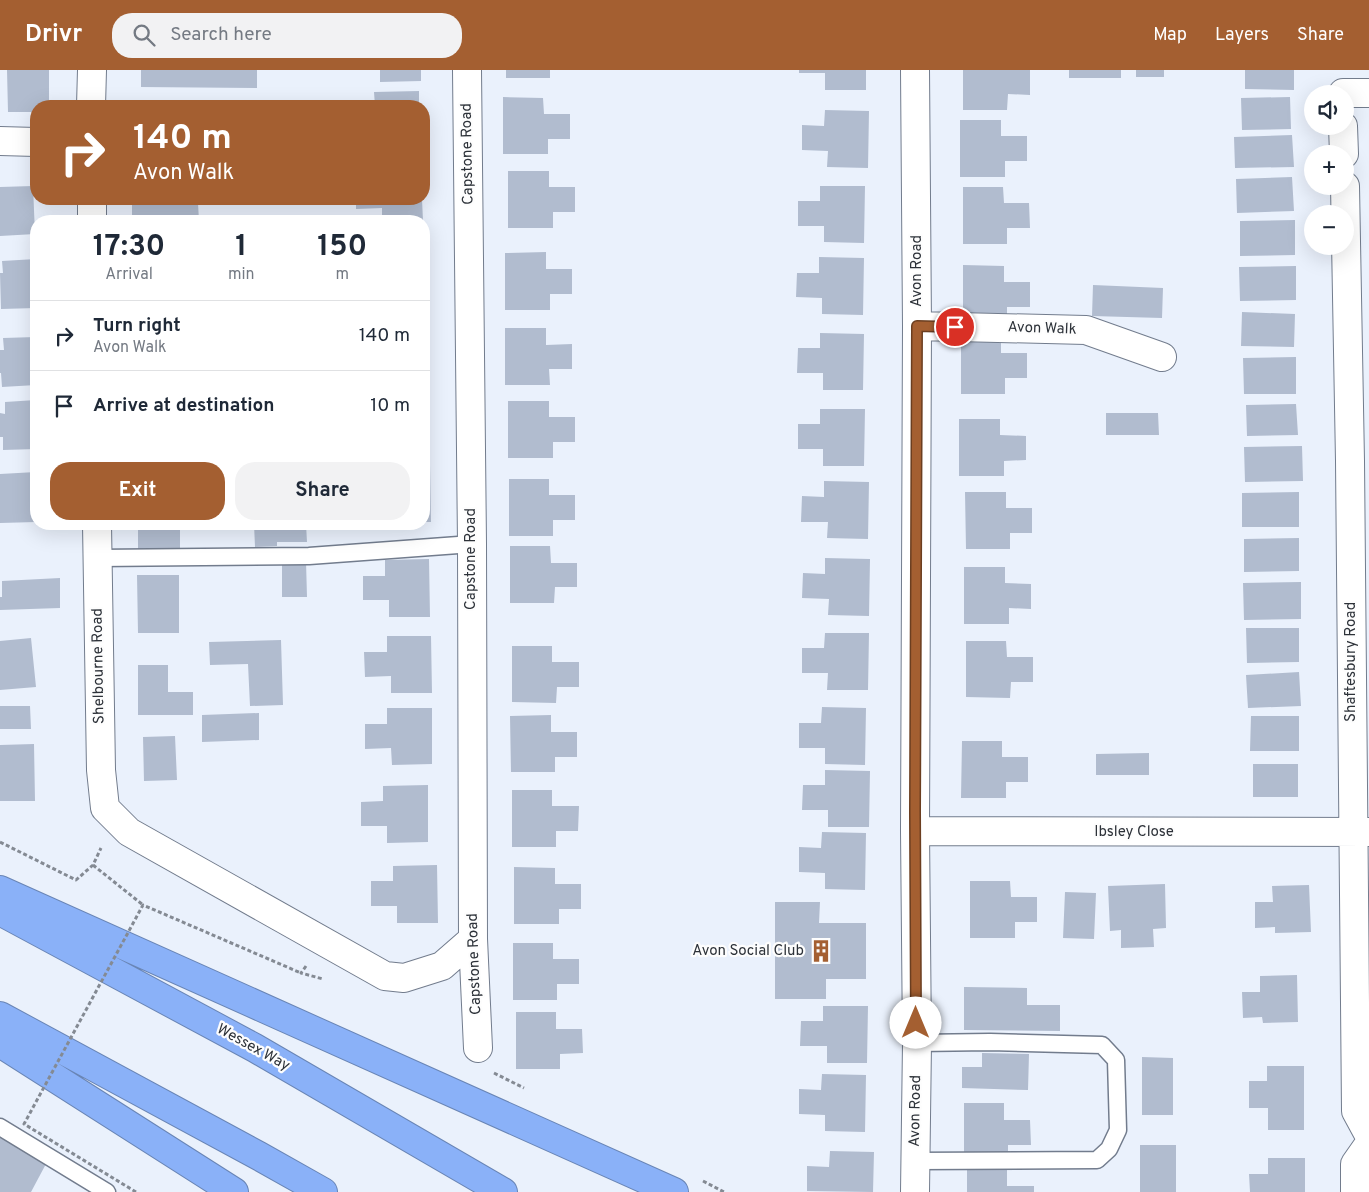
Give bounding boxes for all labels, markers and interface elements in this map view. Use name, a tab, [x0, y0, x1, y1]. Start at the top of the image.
search box	[112, 13, 462, 58]
text: Drivr	[25, 20, 82, 50]
icon: search	[130, 21, 158, 49]
text: Search here	[170, 23, 272, 47]
text: Map	[1153, 24, 1187, 47]
text: Layers	[1215, 24, 1269, 47]
text: Share	[1297, 24, 1344, 47]
map controls	[1304, 85, 1354, 255]
button: sound	[1304, 85, 1354, 135]
street label: Capstone Road	[458, 103, 478, 205]
text: 140 m	[133, 117, 232, 161]
icon: right	[50, 120, 115, 185]
button: +	[1304, 145, 1354, 195]
text: Avon Walk	[133, 160, 234, 187]
button: −	[1304, 205, 1354, 255]
text: 17:30	[93, 229, 165, 266]
text: 1	[235, 229, 247, 266]
text: 150	[317, 229, 367, 266]
street label: Avon Road	[908, 235, 927, 307]
text: Arrival	[105, 265, 153, 285]
text: min	[228, 265, 255, 285]
text: m	[336, 265, 349, 285]
pin	[934, 306, 976, 348]
icon: arrive	[941, 313, 969, 341]
text: Turn right	[93, 314, 181, 338]
street label: Avon Walk	[1007, 318, 1077, 340]
icon: right	[50, 322, 78, 350]
text: 140 m	[359, 324, 410, 348]
text: Avon Walk	[93, 338, 167, 358]
icon: arrive	[50, 392, 78, 420]
text: Arrive at destination	[93, 394, 274, 418]
text: 10 m	[370, 394, 410, 418]
button: Exit	[50, 462, 225, 520]
button: Share	[235, 462, 410, 520]
street label: Capstone Road	[462, 508, 481, 610]
street label: Shaftesbury Road	[1342, 602, 1361, 722]
street label: Shelbourne Road	[88, 608, 110, 724]
street label: Ibsley Close	[1094, 823, 1174, 842]
street label: Capstone Road	[464, 913, 486, 1015]
building icon: Avon Social Club	[808, 938, 834, 964]
place label: Avon Social Club	[692, 942, 804, 961]
position arrow	[889, 996, 941, 1048]
street label: Wessex Way	[213, 1020, 293, 1076]
street label: Avon Road	[906, 1075, 926, 1147]

